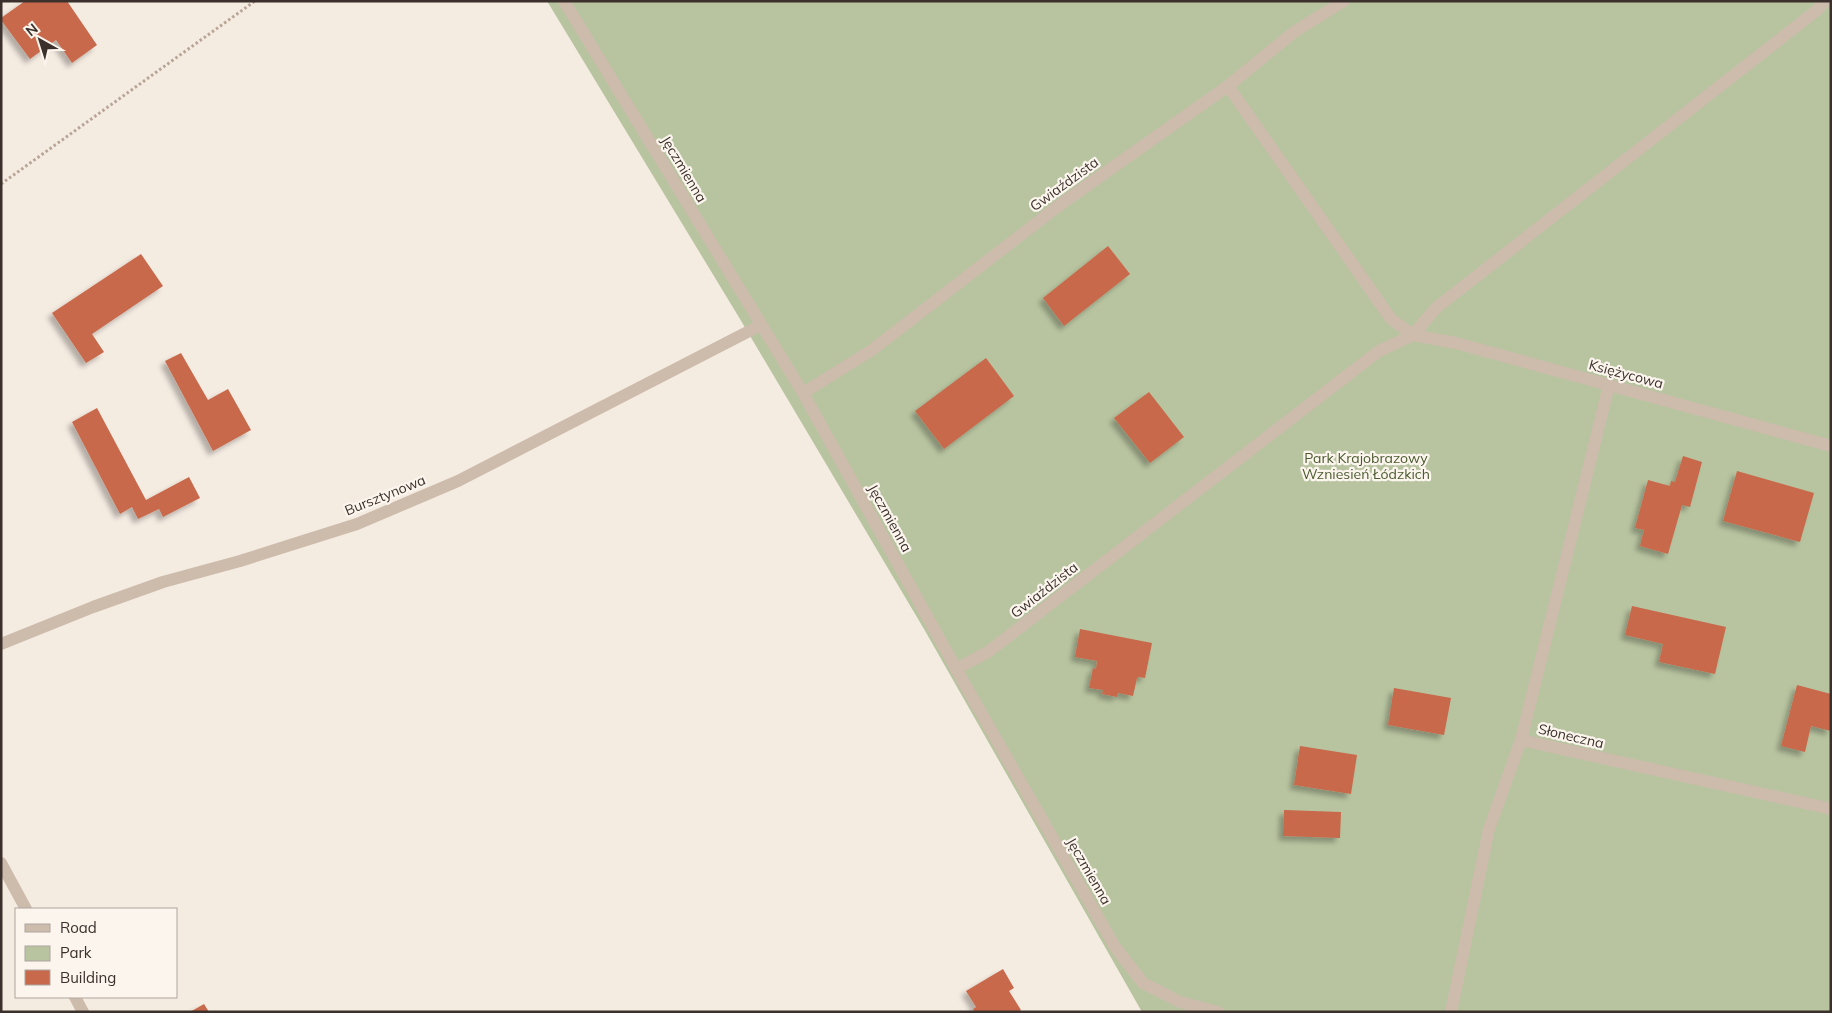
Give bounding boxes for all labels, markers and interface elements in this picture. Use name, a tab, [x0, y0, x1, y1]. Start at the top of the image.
north arrow	[15, 15, 65, 65]
text: N	[22, 20, 42, 40]
street label: Jęczmienna	[657, 132, 711, 206]
street label: Gwiaździsta	[1026, 153, 1102, 215]
street label: Księżycowa	[1587, 355, 1665, 393]
park label: Park Krajobrazowy Wzniesień Łódzkich	[1302, 449, 1430, 483]
street label: Bursztynowa	[342, 471, 428, 519]
street label: Jęczmienna	[864, 481, 916, 555]
street label: Gwiaździsta	[1007, 558, 1081, 622]
street label: Słoneczna	[1536, 720, 1606, 752]
street label: Jęczmienna	[1063, 834, 1115, 908]
legend	[15, 908, 178, 998]
text: Road	[60, 918, 97, 937]
text: Park	[60, 943, 92, 962]
text: Building	[60, 968, 116, 987]

